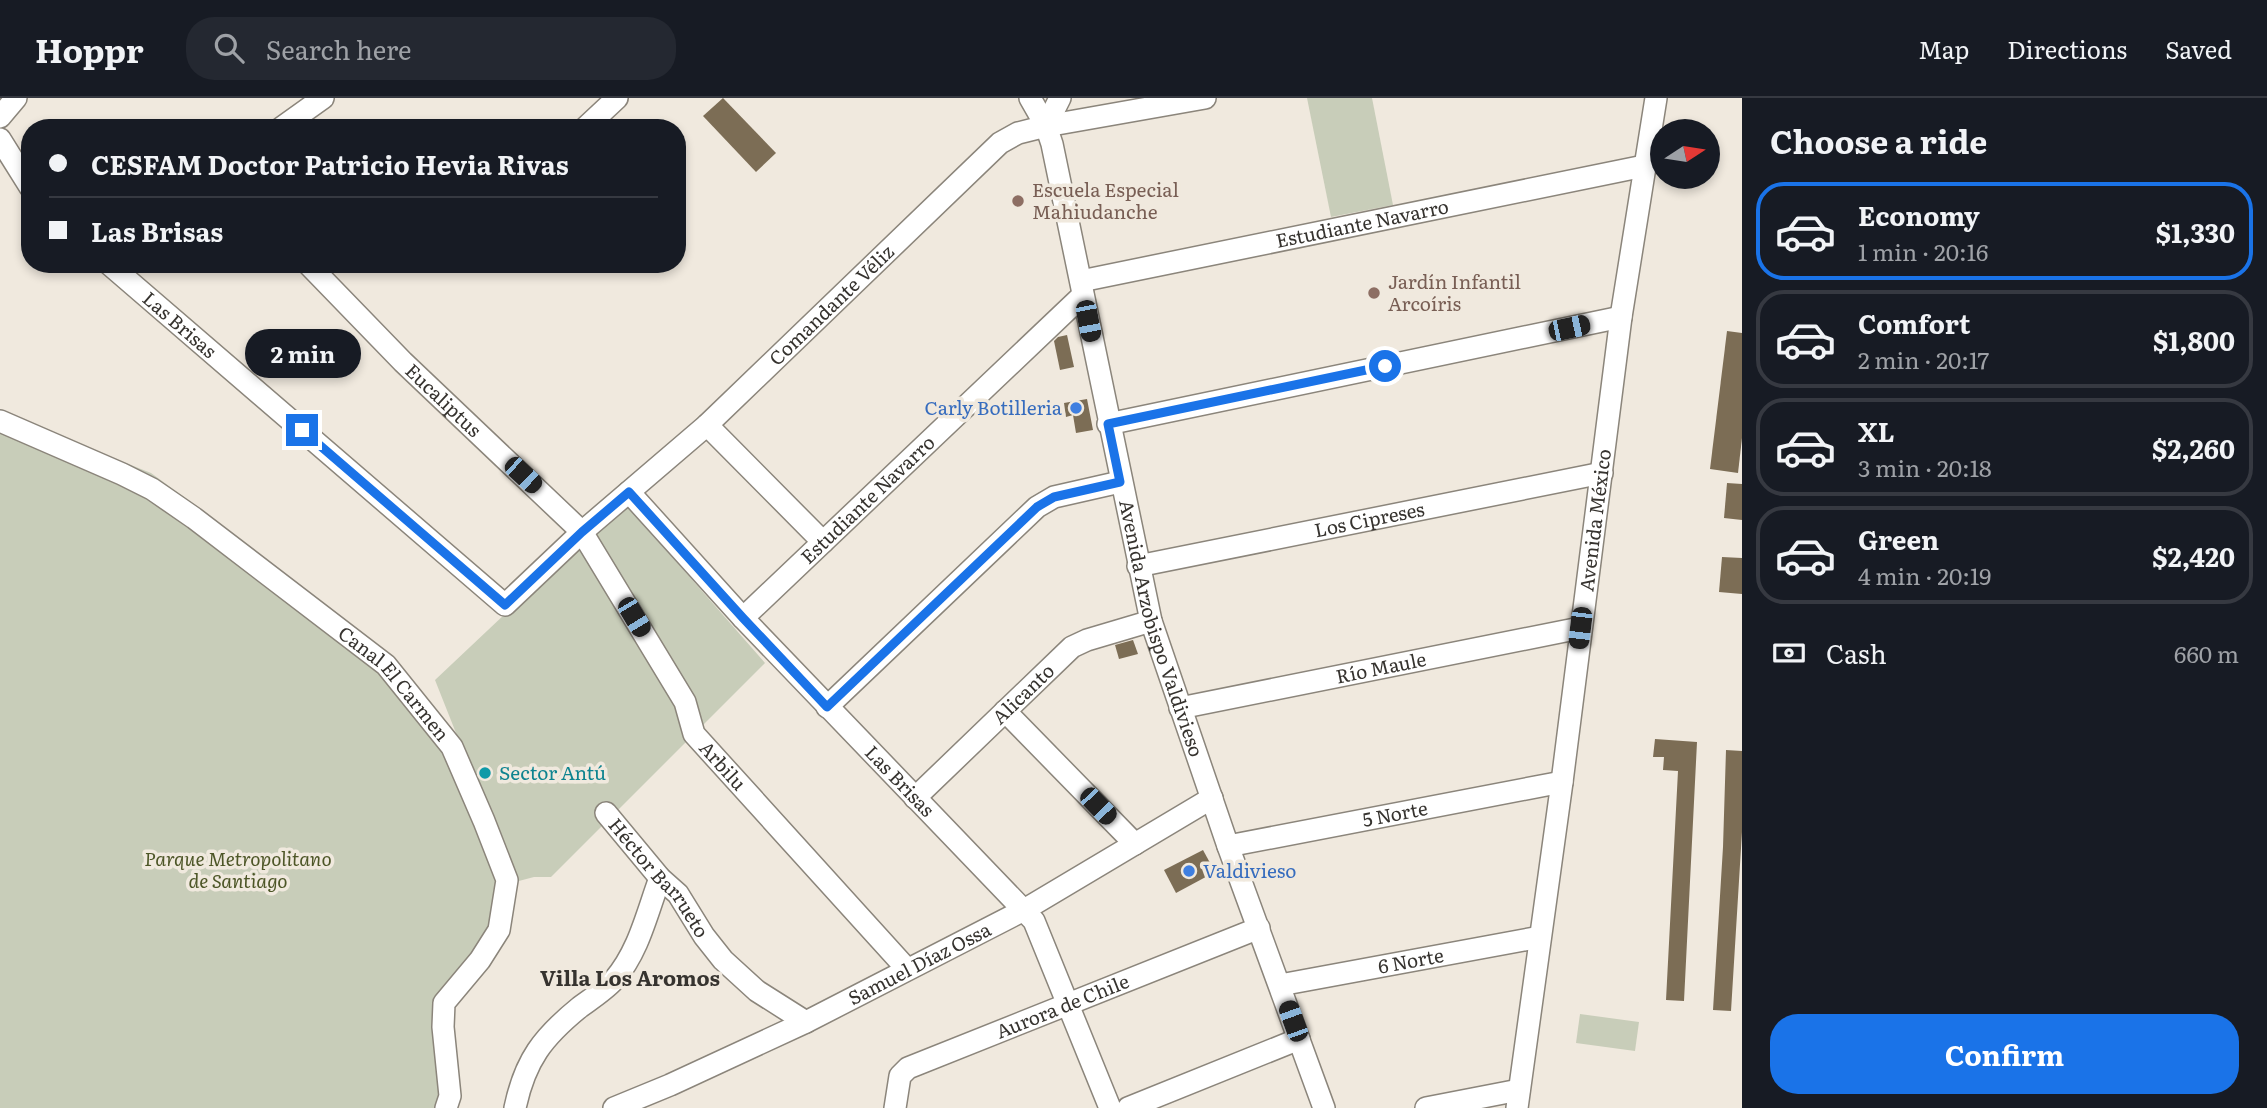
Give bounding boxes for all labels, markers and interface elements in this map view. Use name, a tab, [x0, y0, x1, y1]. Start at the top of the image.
search box	[186, 17, 676, 80]
text: Hoppr	[35, 24, 144, 73]
icon: search	[210, 29, 248, 67]
text: Search here	[266, 29, 412, 68]
text: Map	[1918, 31, 1969, 66]
text: Directions	[2007, 31, 2127, 66]
text: Saved	[2165, 31, 2232, 66]
text: Choose a ride	[1770, 116, 1987, 164]
north arrow	[1650, 119, 1720, 189]
map controls	[1650, 119, 1720, 189]
text: CESFAM Doctor Patricio Hevia Rivas	[91, 144, 569, 183]
place label: Escuela Especial Mahiudanche	[1032, 175, 1179, 225]
street label: Estudiante Navarro	[1273, 191, 1451, 254]
marker: Escuela Especial Mahiudanche	[1010, 193, 1026, 209]
text: Economy	[1858, 195, 1980, 234]
icon: car	[1774, 200, 1837, 263]
text: Las Brisas	[91, 211, 223, 250]
text: $1,330	[2156, 212, 2235, 251]
text: 1 min · 20:16	[1858, 234, 1988, 268]
street label: Comandante Véliz	[762, 238, 900, 371]
place label: Jardín Infantil Arcoíris	[1388, 267, 1521, 317]
street label: Las Brisas	[137, 284, 224, 364]
marker: Jardín Infantil Arcoíris	[1366, 285, 1382, 301]
car	[1074, 298, 1103, 344]
text: Comfort	[1858, 303, 1970, 342]
icon: car	[1774, 308, 1837, 371]
car	[1547, 313, 1592, 343]
text: $1,800	[2153, 320, 2235, 359]
callout: 2 min	[244, 328, 360, 378]
text: 2 min	[271, 336, 335, 370]
text: 2 min · 20:17	[1858, 342, 1989, 376]
route start	[1369, 350, 1401, 382]
street label: Eucaliptus	[399, 356, 489, 443]
place label: Carly Botilleria	[925, 393, 1063, 421]
marker: Carly Botilleria	[1068, 400, 1084, 416]
text: XL	[1858, 411, 1895, 450]
route end	[286, 414, 318, 446]
icon: car	[1774, 416, 1837, 479]
street label: Estudiante Navarro	[794, 428, 940, 569]
text: $2,260	[2152, 428, 2235, 467]
street label: Avenida México	[1571, 447, 1617, 593]
text: 3 min · 20:18	[1858, 450, 1992, 484]
car	[501, 453, 546, 497]
street label: Los Cipreses	[1312, 494, 1427, 543]
street label: Avenida Arzobispo Valdivieso	[1113, 497, 1211, 760]
text: Green	[1858, 519, 1939, 558]
icon: car	[1774, 524, 1837, 587]
text: $2,420	[2152, 536, 2235, 575]
text: 4 min · 20:19	[1858, 558, 1991, 592]
car	[615, 594, 654, 640]
car	[1568, 606, 1593, 650]
street label: Canal El Carmen	[333, 618, 457, 746]
text: Cash	[1826, 633, 1887, 672]
icon: cash	[1770, 634, 1808, 672]
text: 660 m	[2174, 636, 2239, 670]
street label: Río Maule	[1333, 644, 1429, 690]
street label: Alicanto	[985, 657, 1060, 730]
street label: Arbilu	[693, 734, 753, 796]
street label: Las Brisas	[859, 738, 942, 823]
place label: Sector Antú	[499, 758, 606, 786]
marker: Sector Antú	[477, 765, 493, 781]
car	[1076, 784, 1121, 828]
street label: 5 Norte	[1360, 793, 1430, 833]
street label: Héctor Barrueto	[603, 811, 717, 943]
park label: Parque Metropolitano de Santiago	[144, 844, 332, 894]
place label: Valdivieso	[1203, 856, 1296, 884]
marker: Valdivieso	[1181, 863, 1197, 879]
street label: Samuel Díaz Ossa	[843, 914, 996, 1011]
street label: 6 Norte	[1375, 940, 1446, 980]
district label: Villa Los Aromos	[540, 961, 720, 992]
street label: Aurora de Chile	[991, 966, 1133, 1045]
car	[1276, 998, 1311, 1044]
button: Confirm	[1770, 1014, 2239, 1094]

